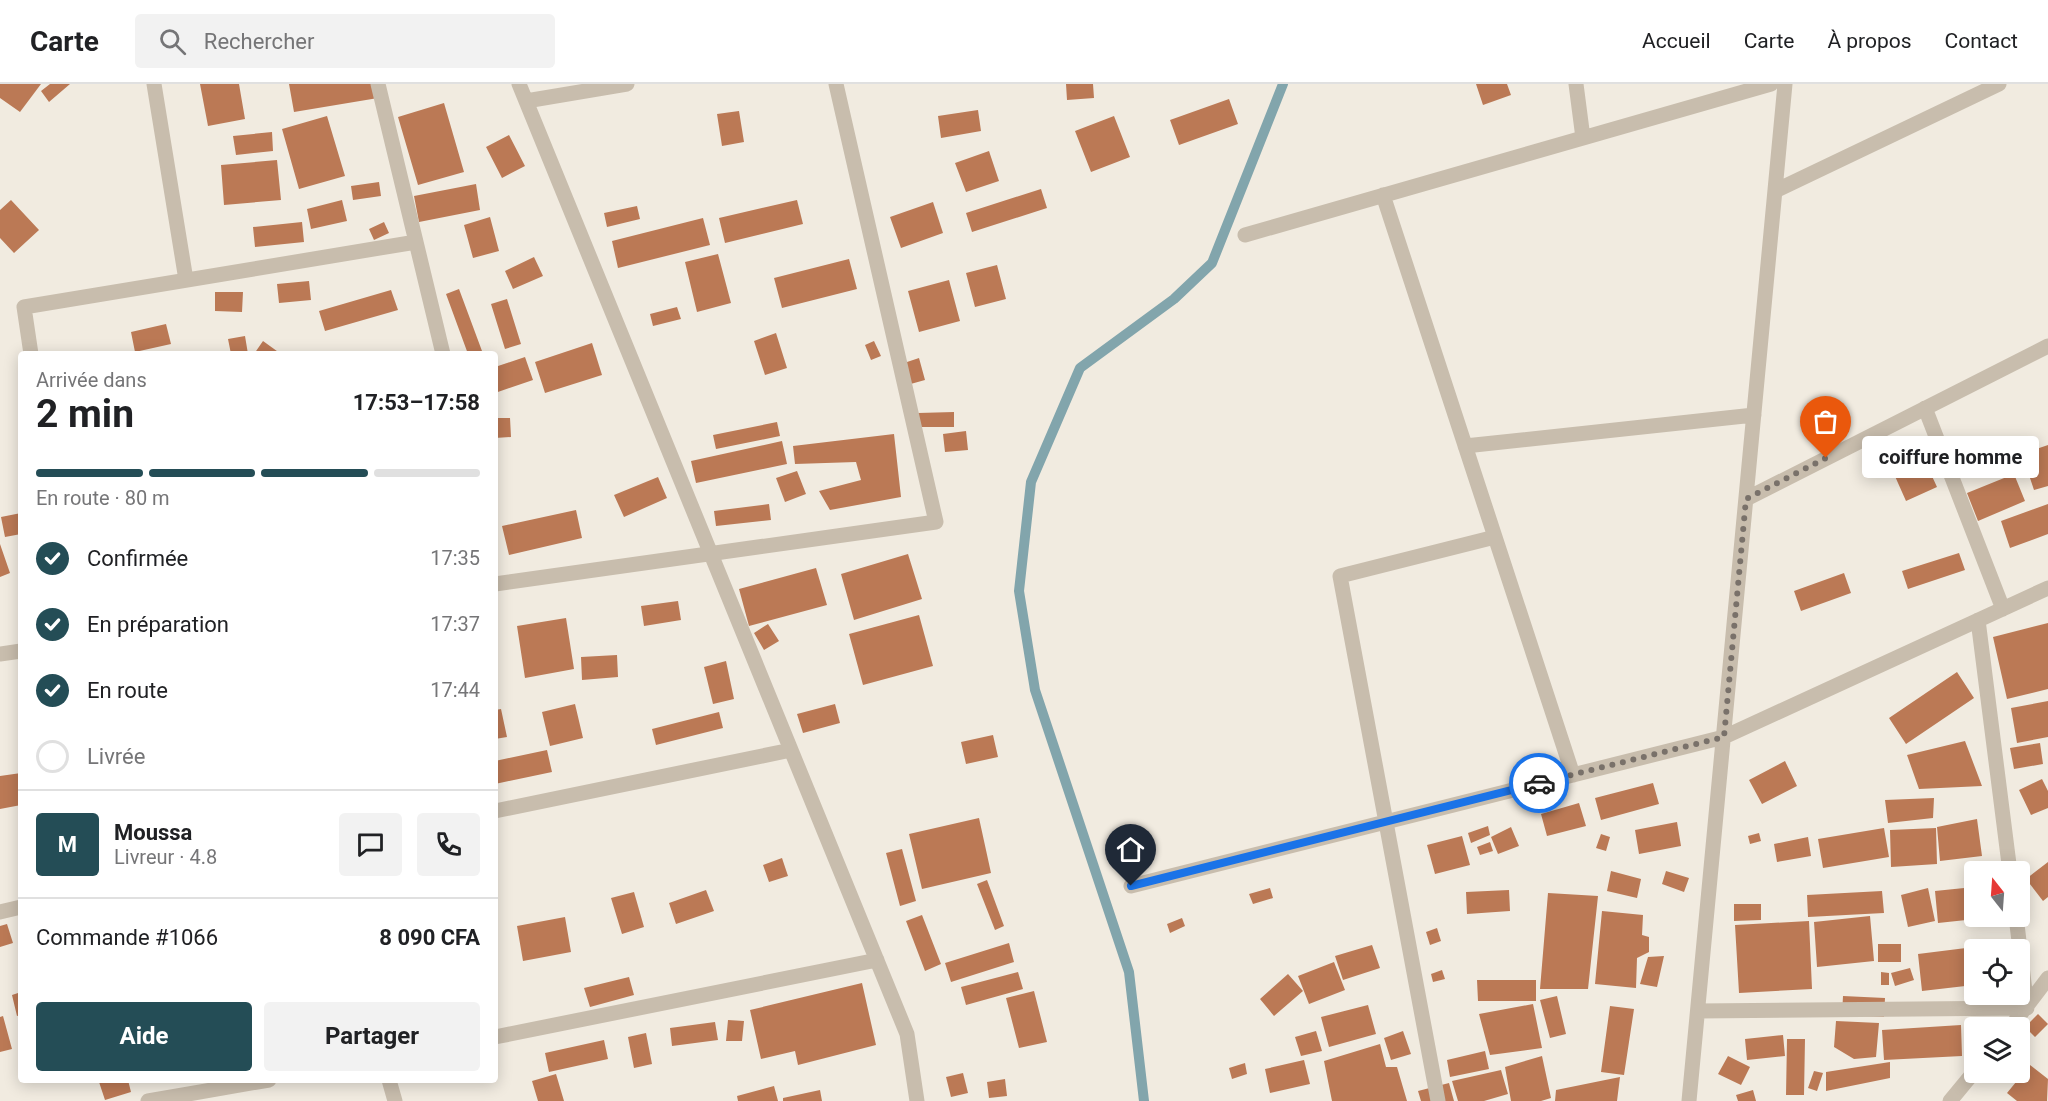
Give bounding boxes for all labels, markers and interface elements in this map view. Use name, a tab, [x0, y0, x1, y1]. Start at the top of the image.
search box	[135, 14, 555, 68]
text: Carte	[30, 25, 99, 58]
icon: search	[156, 25, 189, 58]
text: Rechercher	[204, 29, 314, 54]
text: Accueil	[1642, 29, 1711, 53]
text: Carte	[1744, 29, 1794, 53]
text: À propos	[1827, 29, 1912, 53]
text: Contact	[1945, 29, 2018, 53]
text: Arrivée dans	[36, 368, 147, 392]
text: 17:53–17:58	[353, 390, 480, 415]
text: 2 min	[36, 391, 134, 437]
pin	[1800, 396, 1851, 458]
icon: bag	[1809, 405, 1842, 438]
callout: coiffure homme	[1862, 437, 2039, 479]
text: coiffure homme	[1879, 445, 2022, 469]
text: En route · 80 m	[36, 486, 170, 510]
icon: check	[36, 542, 69, 575]
text: Confirmée	[87, 546, 188, 571]
text: 17:35	[430, 546, 480, 570]
icon: check	[36, 608, 69, 641]
text: En préparation	[87, 612, 229, 637]
text: 17:37	[430, 612, 480, 636]
icon: check	[36, 674, 69, 707]
text: En route	[87, 678, 168, 703]
text: 17:44	[430, 678, 480, 702]
text: Livrée	[87, 744, 145, 769]
courier	[1509, 753, 1569, 813]
icon: car	[1523, 767, 1556, 800]
button: chat	[339, 813, 402, 876]
button: phone	[417, 813, 480, 876]
text: Moussa	[114, 820, 192, 845]
pin	[1105, 824, 1156, 886]
text: M	[58, 832, 77, 857]
icon: home	[1114, 833, 1147, 866]
text: Livreur · 4.8	[114, 845, 217, 869]
north arrow	[1964, 861, 2030, 927]
map controls	[1964, 861, 2030, 1083]
text: Commande #1066	[36, 925, 218, 950]
text: 8 090 CFA	[379, 925, 480, 950]
button: locate	[1964, 939, 2030, 1005]
button: Aide	[36, 1002, 252, 1071]
button: Partager	[264, 1002, 480, 1071]
button: layers	[1964, 1017, 2030, 1083]

